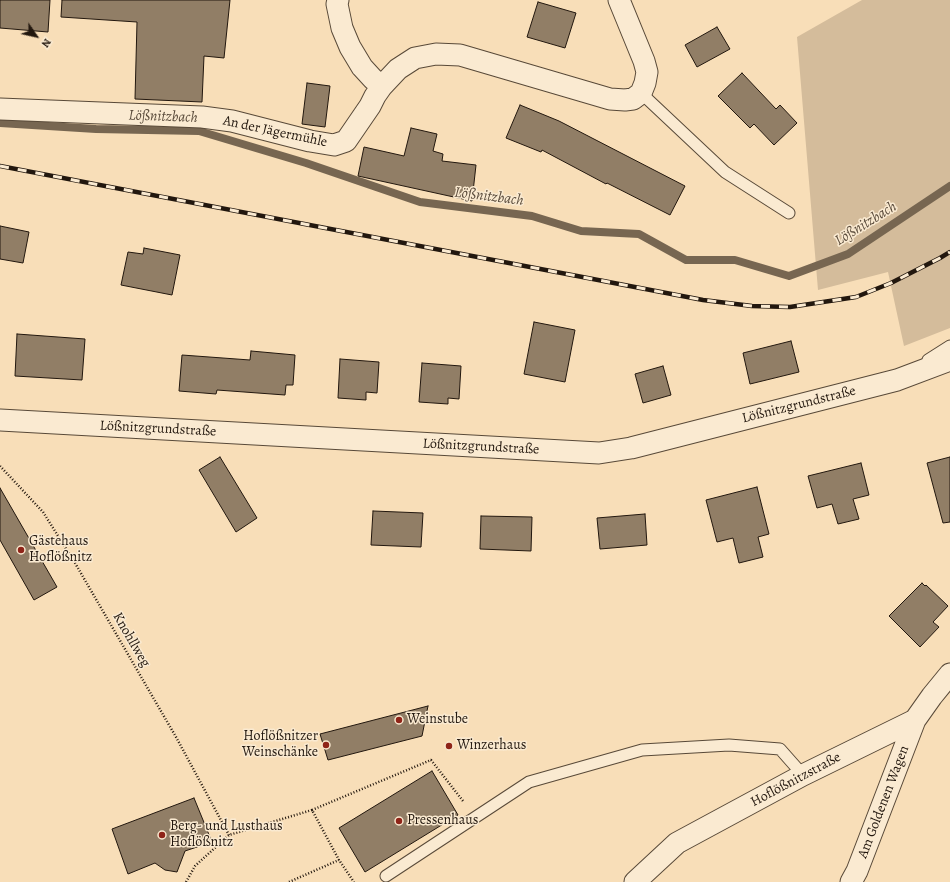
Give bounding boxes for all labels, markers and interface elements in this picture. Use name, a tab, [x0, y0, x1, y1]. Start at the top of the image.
north arrow	[16, 16, 56, 56]
text: N	[38, 35, 55, 51]
water label: Lößnitzbach	[128, 107, 198, 127]
street label: An der Jägermühle	[221, 113, 329, 151]
water label: Lößnitzbach	[453, 184, 525, 210]
water label: Lößnitzbach	[832, 198, 900, 250]
street label: Lößnitzgrundstraße	[740, 383, 858, 427]
street label: Lößnitzgrundstraße	[99, 418, 217, 440]
street label: Lößnitzgrundstraße	[422, 436, 540, 458]
place label: Gästehaus Hoflößnitz	[29, 534, 92, 566]
marker: Gästehaus Hoflößnitz	[16, 545, 26, 555]
street label: Knohllweg	[109, 610, 153, 670]
place label: Weinstube	[407, 712, 468, 728]
marker: Weinstube	[394, 715, 404, 725]
place label: Hoflößnitzer Weinschänke	[242, 729, 318, 762]
place label: Winzerhaus	[457, 738, 526, 754]
marker: Hoflößnitzer Weinschänke	[321, 740, 331, 750]
marker: Winzerhaus	[444, 741, 454, 751]
street label: Am Goldenen Wagen	[855, 743, 913, 861]
street label: Hoflößnitzstraße	[748, 749, 844, 811]
place label: Pressenhaus	[407, 813, 478, 829]
marker: Pressenhaus	[394, 816, 404, 826]
place label: Berg- und Lusthaus Hoflößnitz	[170, 819, 283, 852]
marker: Berg- und Lusthaus Hoflößnitz	[157, 830, 167, 840]

